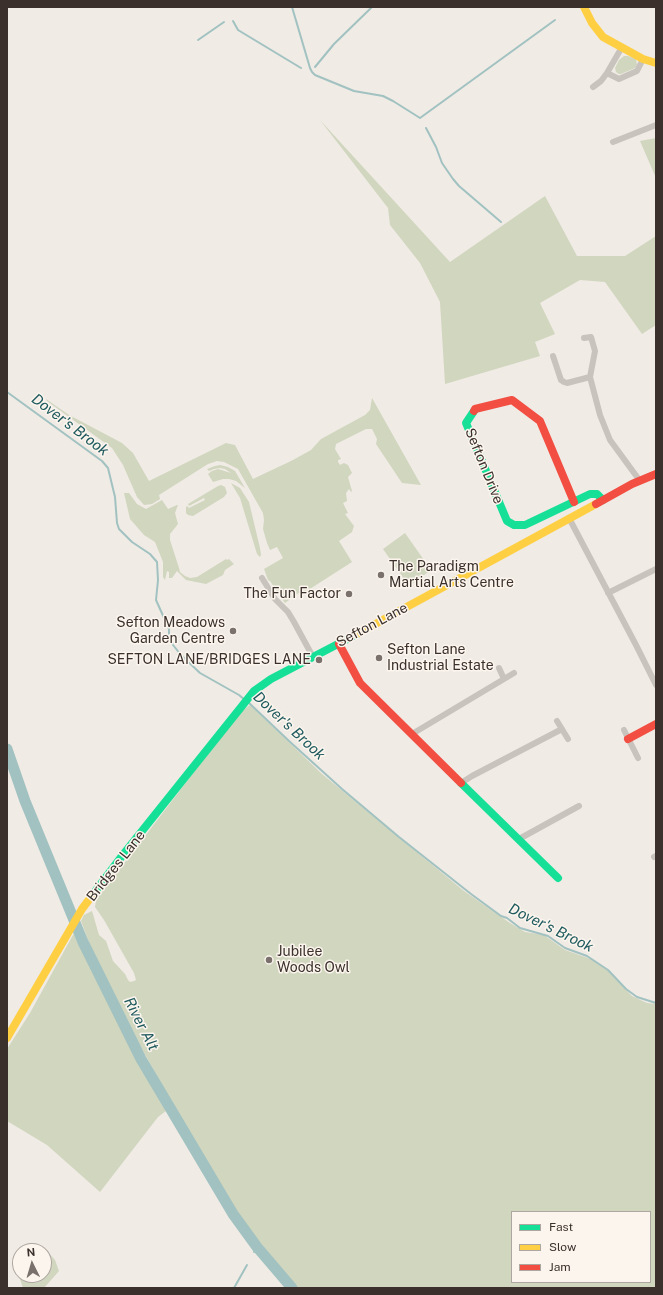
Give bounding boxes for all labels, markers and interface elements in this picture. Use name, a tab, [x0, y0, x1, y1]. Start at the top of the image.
water label: Dover's Brook	[28, 390, 112, 460]
street label: Sefton Drive	[461, 426, 507, 506]
place label: The Paradigm Martial Arts Centre	[389, 559, 514, 592]
marker: The Paradigm Martial Arts Centre	[376, 570, 386, 580]
place label: The Fun Factor	[244, 586, 341, 602]
marker: The Fun Factor	[344, 589, 354, 599]
street label: Sefton Lane	[333, 599, 411, 651]
place label: Sefton Meadows Garden Centre	[116, 615, 225, 648]
marker: Sefton Meadows Garden Centre	[228, 626, 238, 636]
place label: Sefton Lane Industrial Estate	[387, 642, 494, 674]
place label: SEFTON LANE/BRIDGES LANE	[107, 652, 311, 668]
marker: Sefton Lane Industrial Estate	[374, 653, 384, 663]
marker: SEFTON LANE/BRIDGES LANE	[314, 655, 324, 665]
water label: Dover's Brook	[249, 688, 329, 764]
street label: Bridges Lane	[83, 827, 149, 905]
water label: Dover's Brook	[506, 900, 596, 956]
place label: Jubilee Woods Owl	[277, 944, 350, 976]
marker: Jubilee Woods Owl	[264, 955, 274, 965]
water label: River Alt	[120, 994, 162, 1054]
legend	[511, 1211, 651, 1283]
text: Fast	[549, 1220, 573, 1234]
text: Slow	[549, 1240, 576, 1254]
north arrow	[12, 1243, 52, 1283]
text: N	[26, 1246, 36, 1258]
text: Jam	[549, 1260, 571, 1274]

